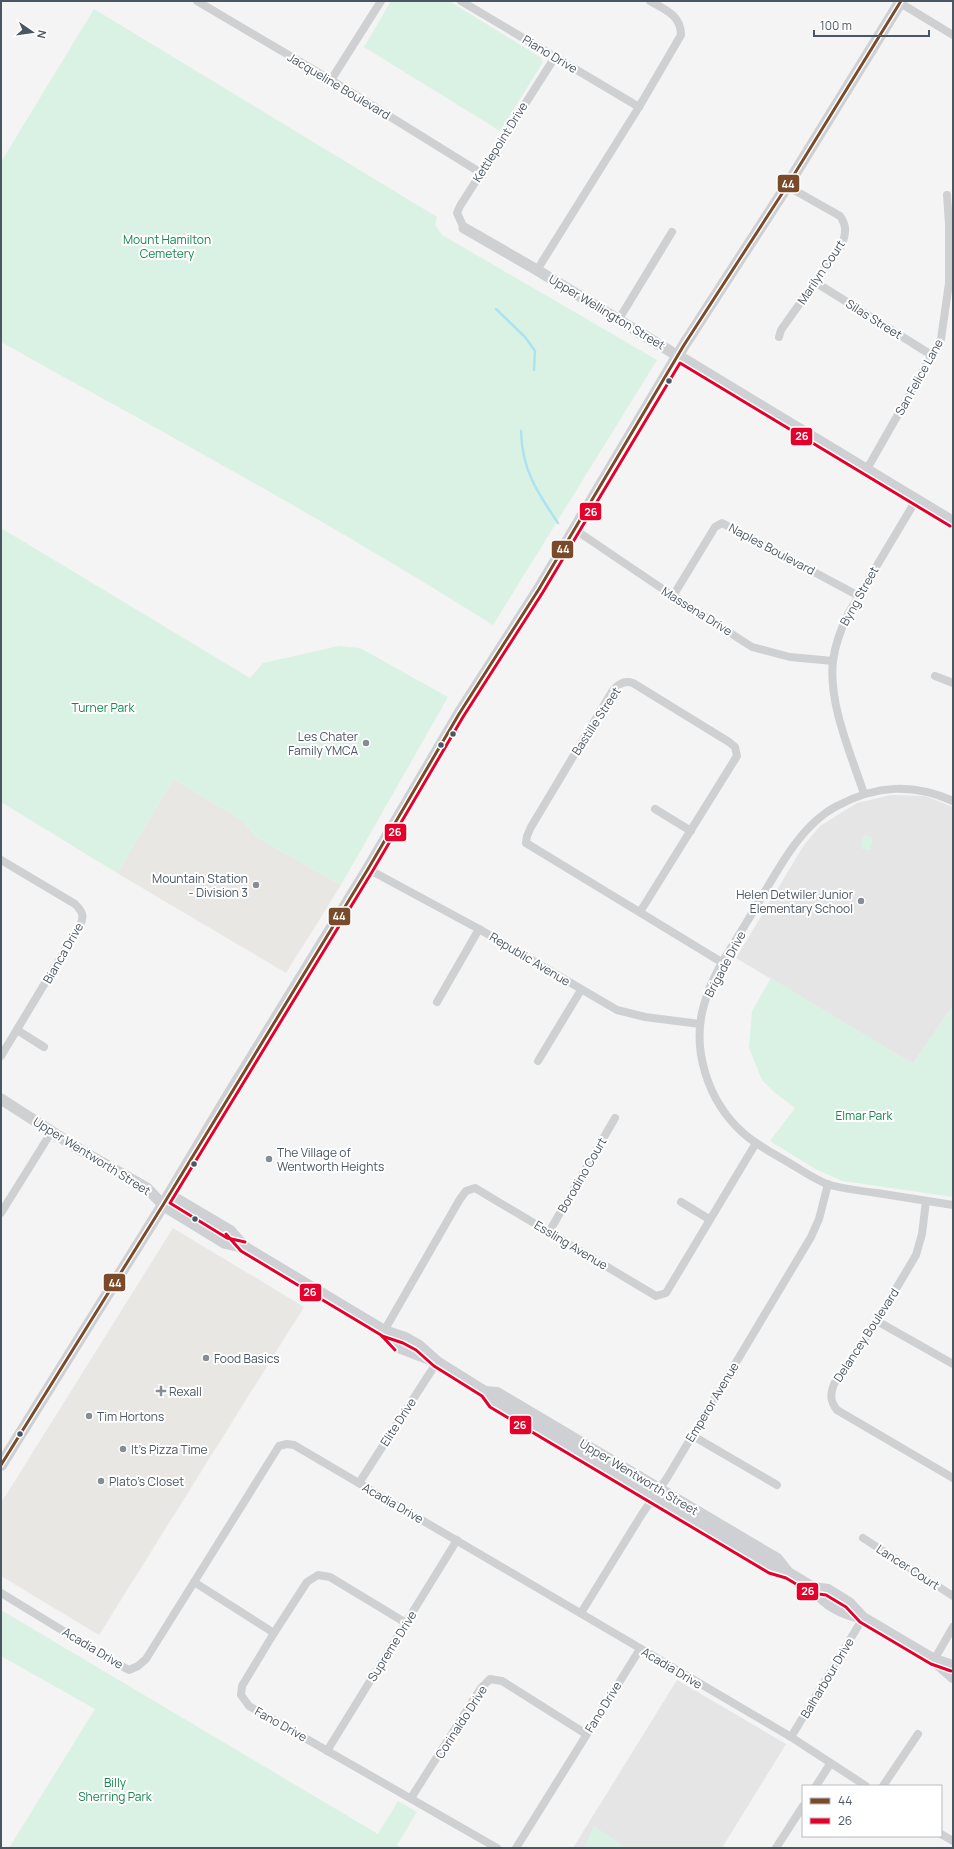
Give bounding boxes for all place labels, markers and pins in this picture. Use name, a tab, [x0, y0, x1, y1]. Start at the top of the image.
unlabelled marker	[664, 376, 674, 386]
place label: Les Chater Family YMCA	[288, 728, 359, 759]
unlabelled marker	[448, 729, 458, 739]
marker: Les Chater Family YMCA	[361, 738, 371, 748]
unlabelled marker	[436, 740, 446, 750]
place label: Mountain Station - Division 3	[152, 870, 248, 901]
marker: Mountain Station - Division 3	[251, 880, 261, 890]
place label: Helen Detwiler Junior Elementary School	[736, 886, 854, 917]
marker: Helen Detwiler Junior Elementary School	[856, 896, 866, 906]
place label: The Village of Wentworth Heights	[277, 1144, 384, 1175]
marker: The Village of Wentworth Heights	[264, 1154, 274, 1164]
unlabelled marker	[189, 1159, 199, 1169]
unlabelled marker	[190, 1214, 200, 1224]
place label: Food Basics	[214, 1350, 280, 1367]
marker: Food Basics	[201, 1353, 211, 1363]
place label: Rexall	[169, 1383, 202, 1400]
marker: Rexall	[156, 1386, 166, 1396]
place label: Tim Hortons	[97, 1408, 164, 1425]
marker: Tim Hortons	[84, 1411, 94, 1421]
unlabelled marker	[15, 1429, 25, 1439]
place label: It's Pizza Time	[131, 1441, 208, 1458]
marker: It's Pizza Time	[118, 1444, 128, 1454]
place label: Plato's Closet	[109, 1473, 184, 1490]
marker: Plato's Closet	[96, 1476, 106, 1486]

